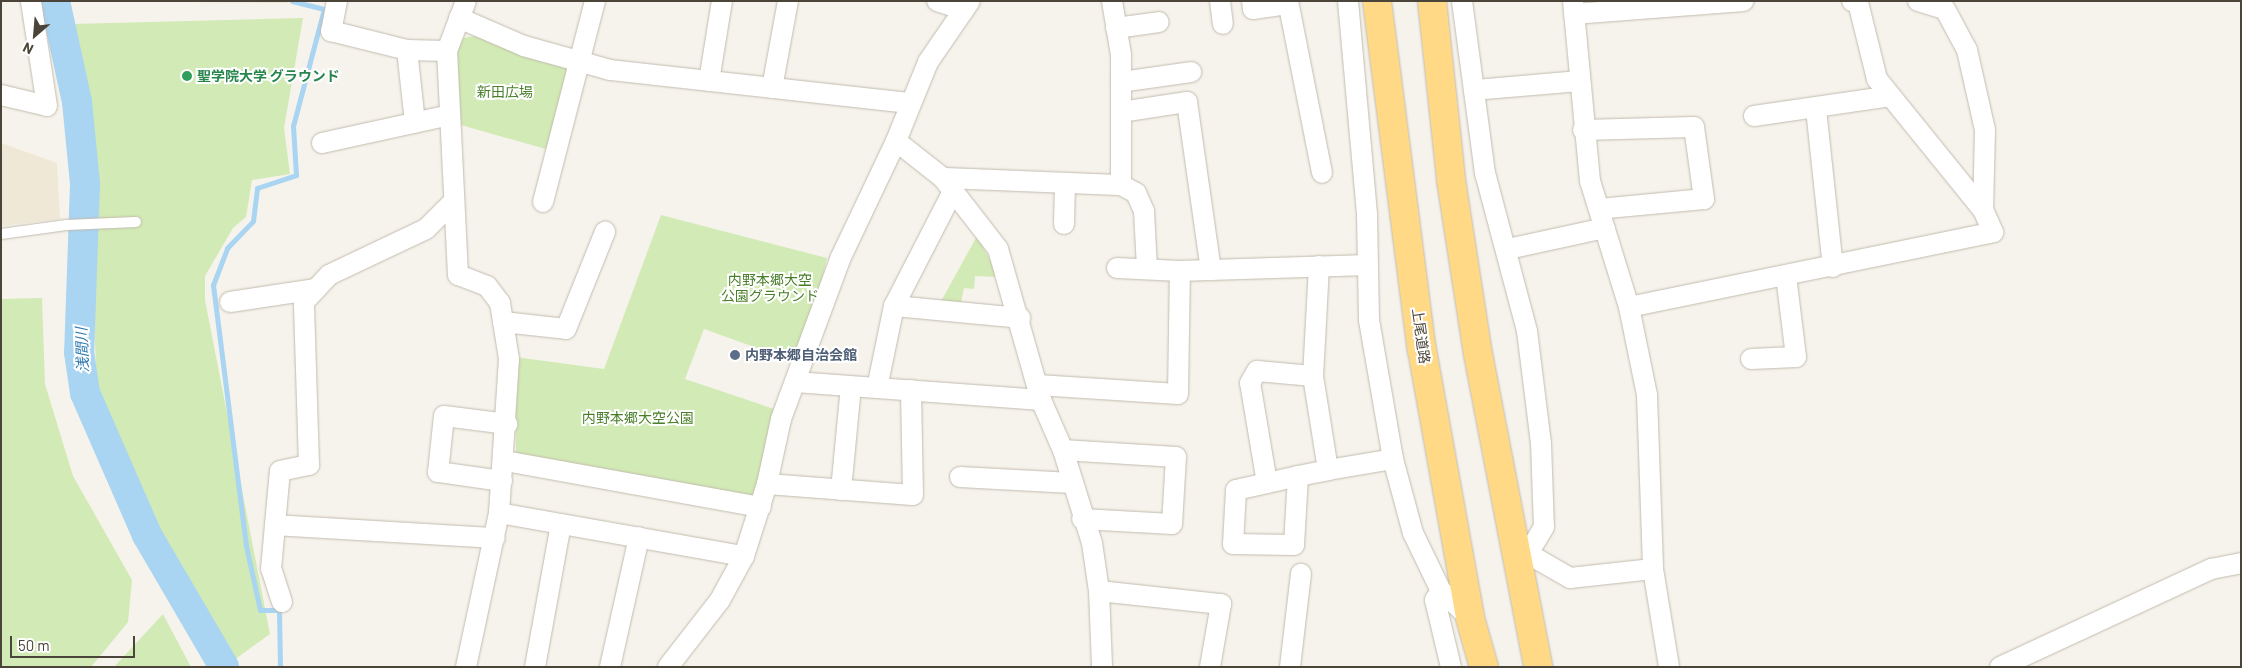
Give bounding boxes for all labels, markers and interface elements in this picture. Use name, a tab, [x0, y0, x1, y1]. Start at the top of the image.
north arrow	[10, 10, 60, 60]
text: N	[20, 39, 36, 58]
place label: 聖学院大学 グラウンド	[197, 68, 340, 84]
marker: 聖学院大学 グラウンド	[181, 70, 193, 82]
park label: 新田広場	[477, 84, 533, 100]
park label: 内野本郷大空 公園グラウンド	[721, 272, 819, 304]
street label: 上尾道路	[1409, 307, 1433, 365]
water label: 浅間川	[72, 327, 92, 373]
place label: 内野本郷自治会館	[745, 347, 857, 363]
marker: 内野本郷自治会館	[729, 349, 741, 361]
park label: 内野本郷大空公園	[582, 410, 694, 426]
scale bar	[12, 626, 138, 658]
text: 50 m	[18, 636, 50, 654]

